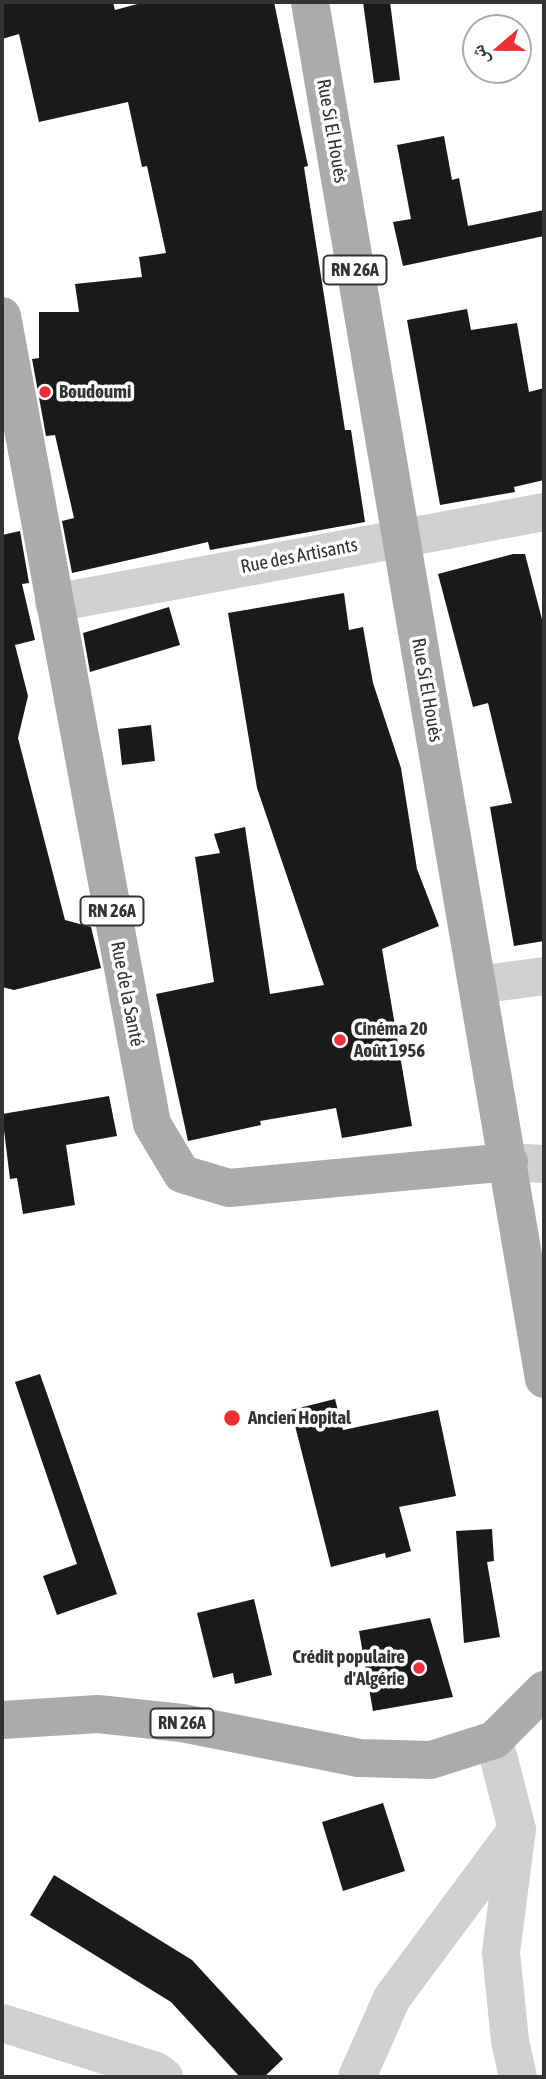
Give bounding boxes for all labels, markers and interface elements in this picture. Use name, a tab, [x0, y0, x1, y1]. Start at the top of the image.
north arrow	[462, 14, 532, 84]
text: ش	[465, 42, 493, 69]
street label: Rue Si El Houès	[312, 77, 352, 185]
road number: RN 26A	[324, 256, 386, 284]
place label: Boudoumi	[59, 381, 131, 403]
marker: Boudoumi	[37, 384, 53, 400]
street label: Rue des Artisants	[239, 534, 359, 578]
street label: Rue Si El Houès	[407, 636, 447, 744]
road number: RN 26A	[80, 896, 144, 926]
street label: Rue de la Santé	[106, 940, 148, 1048]
place label: Cinéma 20 Août 1956	[354, 1018, 428, 1062]
marker: Cinéma 20 Août 1956	[332, 1032, 348, 1048]
place label: Ancien Hopital	[248, 1407, 351, 1429]
marker: Ancien Hopital	[222, 1408, 242, 1428]
place label: Crédit populaire d'Algérie	[292, 1646, 405, 1690]
marker: Crédit populaire d'Algérie	[411, 1660, 427, 1676]
road number: RN 26A	[150, 1708, 214, 1738]

